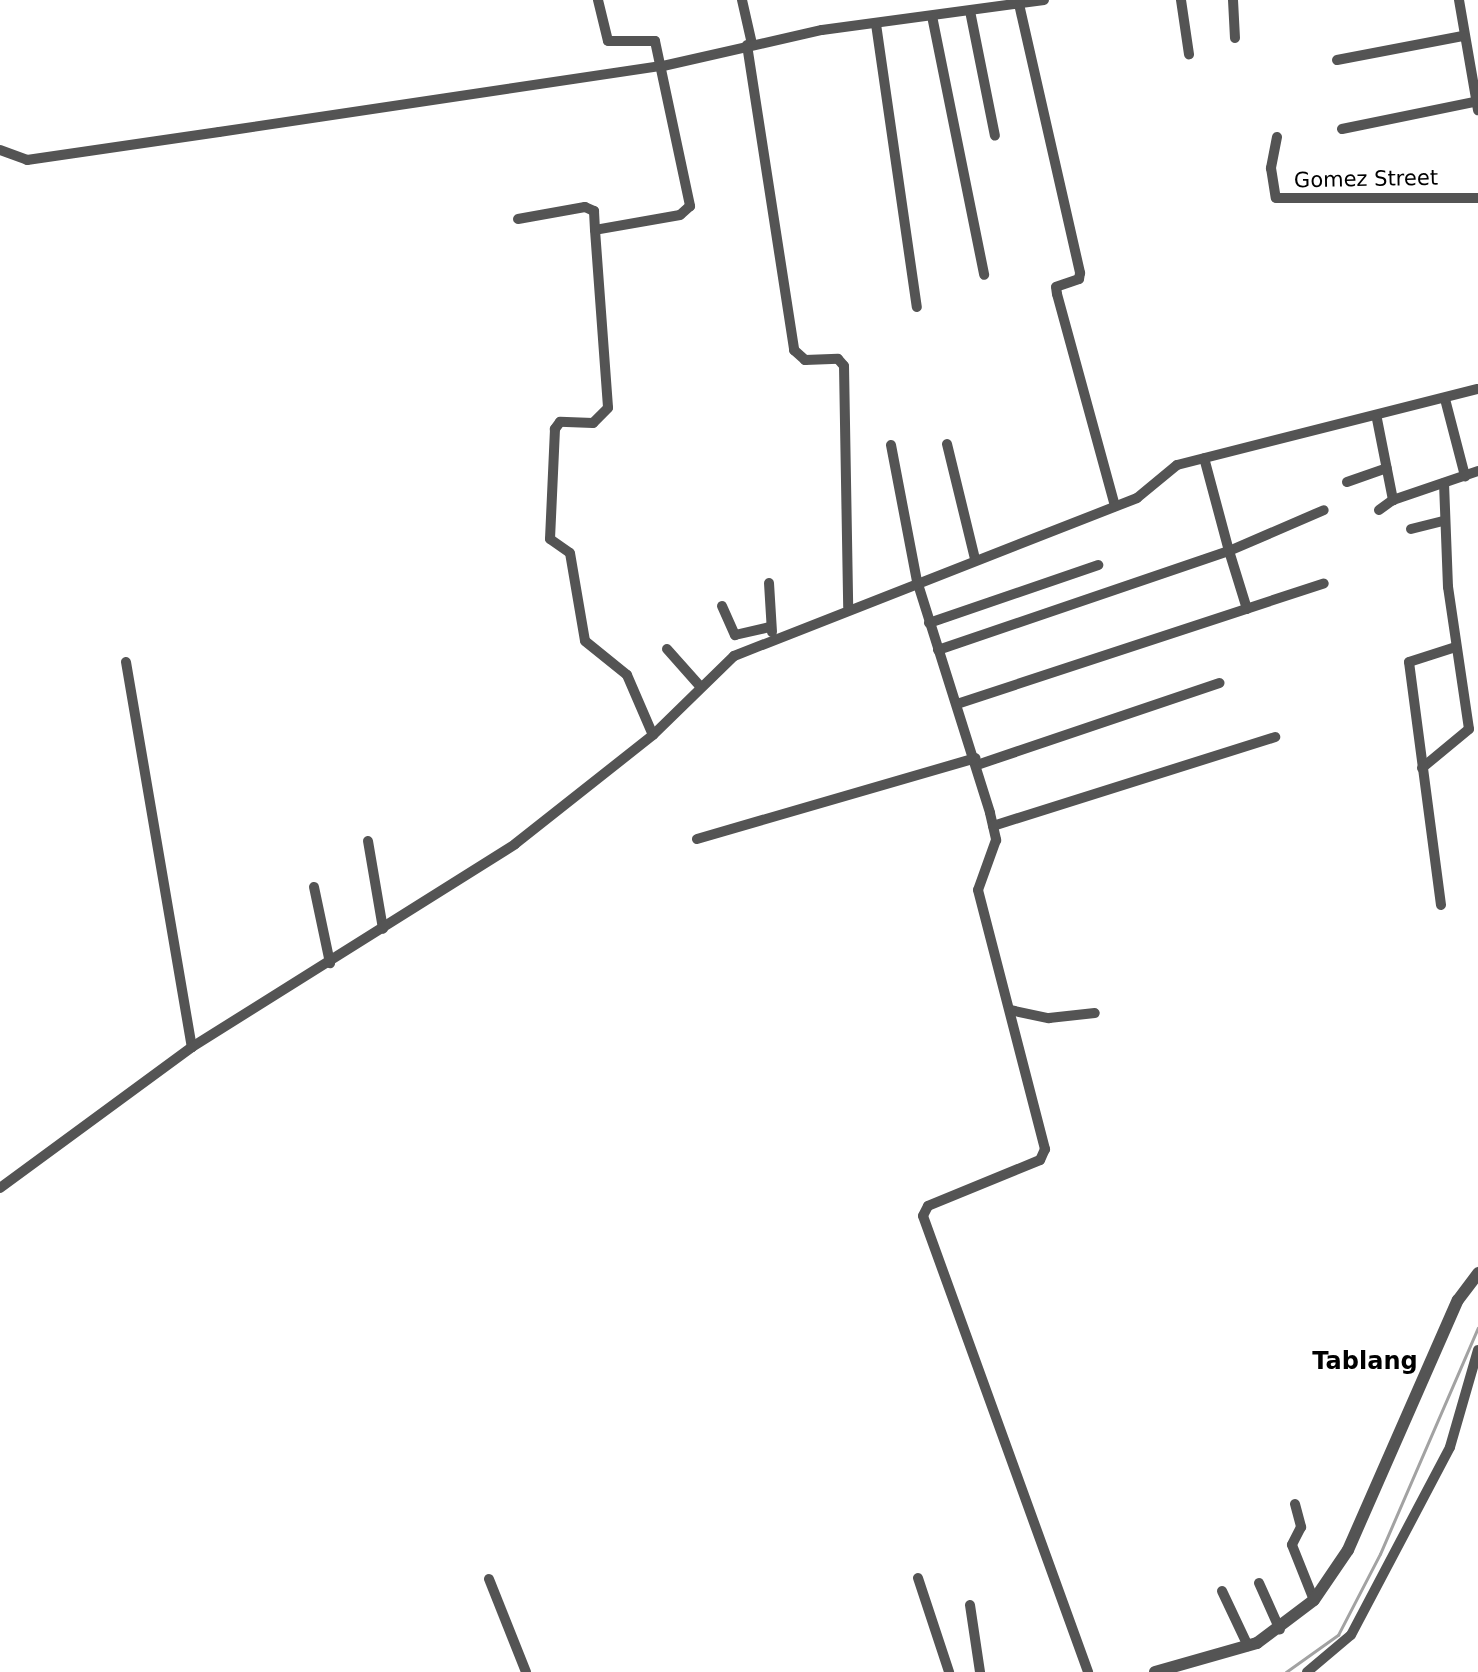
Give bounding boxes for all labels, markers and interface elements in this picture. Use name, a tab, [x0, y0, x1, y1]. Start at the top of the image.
street label: Gomez Street	[1294, 165, 1438, 193]
district label: Tablang	[1312, 1348, 1418, 1376]

